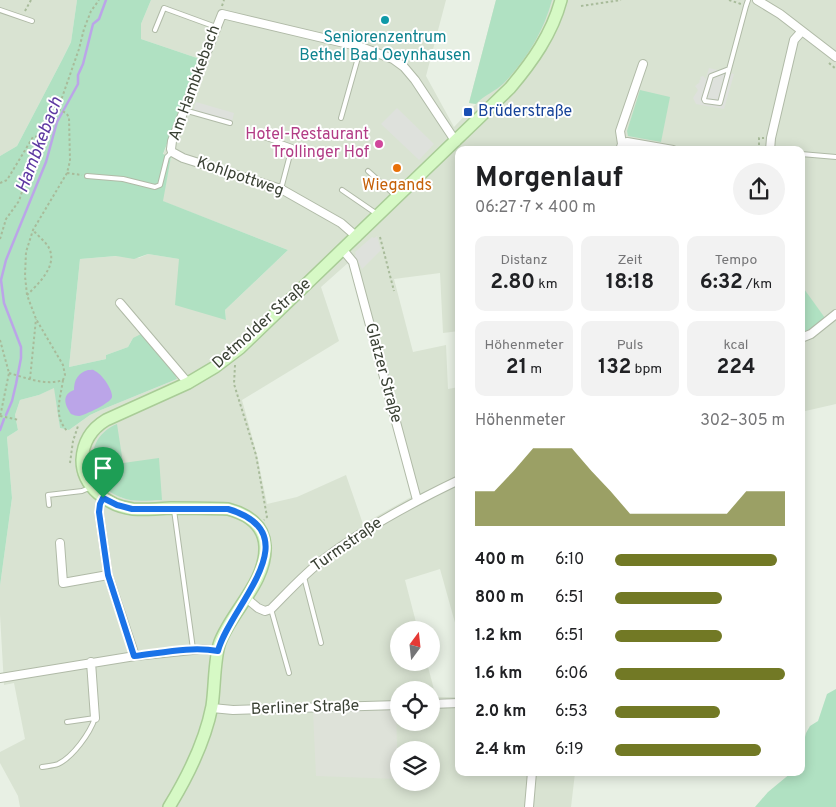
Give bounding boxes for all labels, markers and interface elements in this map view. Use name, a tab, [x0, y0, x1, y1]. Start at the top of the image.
marker: Seniorenzentrum Bethel Bad Oeynhausen	[379, 14, 391, 26]
street label: Am Hambkebach	[165, 22, 225, 144]
place label: Seniorenzentrum Bethel Bad Oeynhausen	[299, 28, 471, 66]
water label: Hambkebach	[11, 94, 69, 196]
place label: Brüderstraße	[478, 102, 572, 122]
marker: Brüderstraße	[462, 106, 474, 118]
place label: Hotel-Restaurant Trollinger Hof	[245, 125, 370, 163]
marker: Hotel-Restaurant Trollinger Hof	[373, 138, 385, 150]
street label: Kohlpottweg	[194, 153, 286, 201]
text: Morgenlauf	[475, 161, 623, 197]
marker: Wiegands	[391, 162, 403, 174]
button: share	[733, 163, 785, 215]
place label: Wiegands	[362, 176, 432, 196]
text: 06:27 · 7 × 400 m	[475, 198, 596, 218]
text: Distanz	[500, 252, 548, 269]
text: Zeit	[617, 252, 643, 269]
text: Tempo	[715, 252, 757, 269]
text: 2.80	[490, 269, 535, 296]
text: 18:18	[606, 269, 654, 296]
text: 6:32	[700, 269, 743, 296]
street label: Detmolder Straße	[209, 274, 315, 374]
text: km	[535, 276, 558, 293]
text: /km	[743, 276, 772, 293]
street label: Glatzer Straße	[360, 321, 406, 425]
text: Höhenmeter	[484, 337, 564, 354]
text: Puls	[617, 337, 643, 354]
text: kcal	[724, 337, 748, 354]
text: 21	[506, 354, 527, 381]
text: 132	[598, 354, 631, 381]
text: 224	[716, 354, 756, 381]
text: m	[527, 361, 542, 378]
text: bpm	[631, 361, 662, 378]
text: Höhenmeter	[475, 411, 565, 431]
text: 302–305 m	[700, 411, 785, 431]
pin	[82, 447, 124, 498]
icon: arrive	[89, 454, 117, 482]
street label: Turmstraße	[308, 513, 386, 577]
text: 400 m	[475, 550, 524, 570]
text: 6:10	[555, 550, 584, 570]
text: 800 m	[475, 588, 524, 608]
text: 6:51	[555, 588, 584, 608]
north arrow	[390, 621, 440, 671]
map controls	[390, 621, 440, 791]
text: 1.2 km	[475, 626, 522, 646]
text: 6:51	[555, 626, 584, 646]
text: 1.6 km	[475, 664, 522, 684]
text: 6:06	[555, 664, 588, 684]
button: locate	[390, 681, 440, 731]
street label: Berliner Straße	[250, 696, 360, 720]
text: 2.0 km	[475, 702, 526, 722]
text: 6:53	[555, 702, 588, 722]
text: 2.4 km	[475, 740, 526, 760]
text: 6:19	[555, 740, 584, 760]
button: layers	[390, 741, 440, 791]

